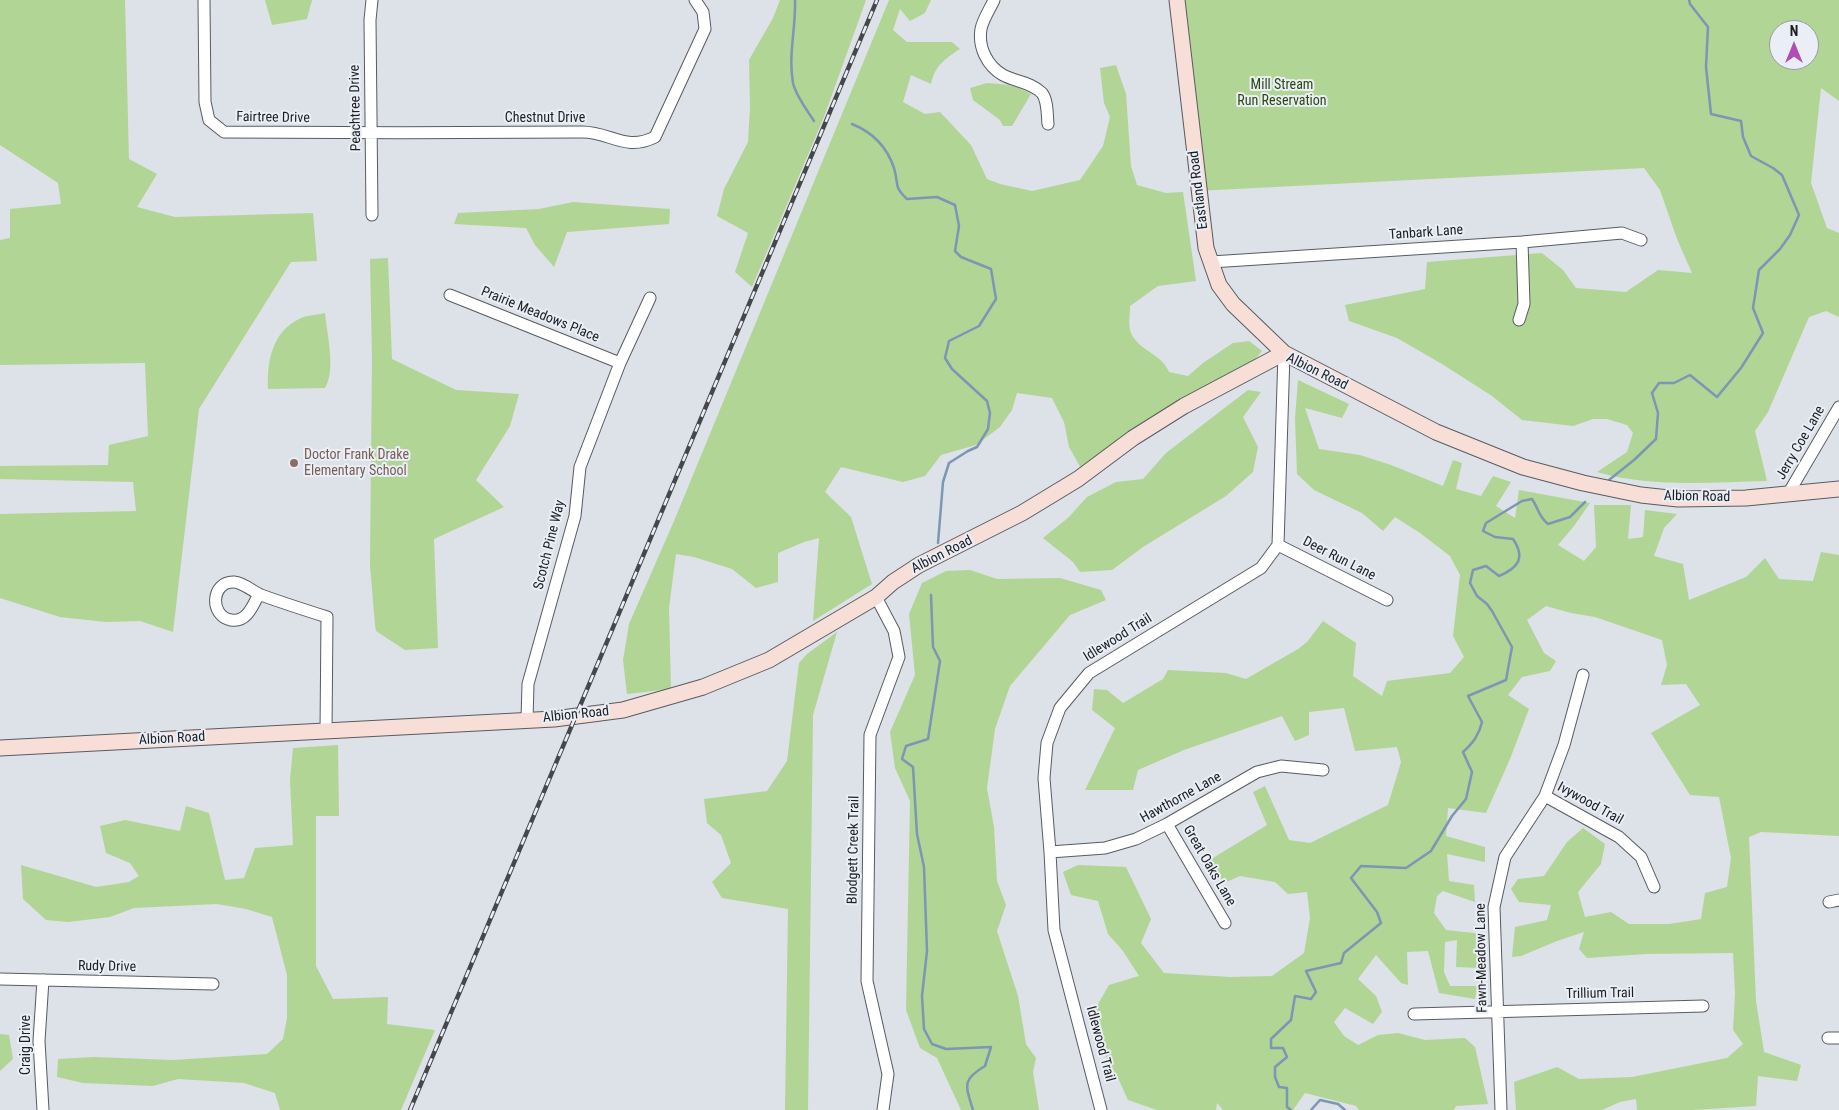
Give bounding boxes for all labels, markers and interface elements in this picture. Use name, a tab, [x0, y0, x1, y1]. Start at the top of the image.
north arrow	[1769, 20, 1819, 70]
text: N	[1790, 23, 1798, 39]
street label: Peachtree Drive	[347, 65, 365, 151]
park label: Mill Stream Run Reservation	[1237, 77, 1327, 110]
street label: Fairtree Drive	[236, 109, 310, 127]
street label: Chestnut Drive	[505, 110, 585, 126]
street label: Eastland Road	[1186, 150, 1212, 230]
street label: Tanbark Lane	[1388, 222, 1464, 244]
street label: Prairie Meadows Place	[478, 284, 602, 346]
street label: Albion Road	[1283, 350, 1351, 394]
street label: Jerry Coe Lane	[1773, 403, 1829, 483]
place label: Doctor Frank Drake Elementary School	[304, 447, 409, 480]
marker: Doctor Frank Drake Elementary School	[288, 457, 300, 469]
street label: Albion Road	[1664, 488, 1730, 506]
street label: Scotch Pine Way	[531, 498, 569, 592]
street label: Albion Road	[909, 532, 975, 578]
street label: Deer Run Lane	[1300, 533, 1378, 585]
street label: Idlewood Trail	[1081, 610, 1155, 666]
street label: Albion Road	[542, 703, 610, 727]
street label: Albion Road	[138, 729, 206, 749]
street label: Hawthorne Lane	[1138, 769, 1224, 827]
street label: Ivywood Trail	[1554, 779, 1626, 829]
street label: Blodgett Creek Trail	[845, 796, 863, 904]
street label: Great Oaks Lane	[1179, 822, 1239, 910]
street label: Fawn-Meadow Lane	[1473, 903, 1491, 1013]
street label: Rudy Drive	[78, 958, 136, 976]
street label: Trillium Trail	[1566, 985, 1634, 1003]
street label: Idlewood Trail	[1082, 1004, 1118, 1084]
street label: Craig Drive	[18, 1015, 34, 1075]

